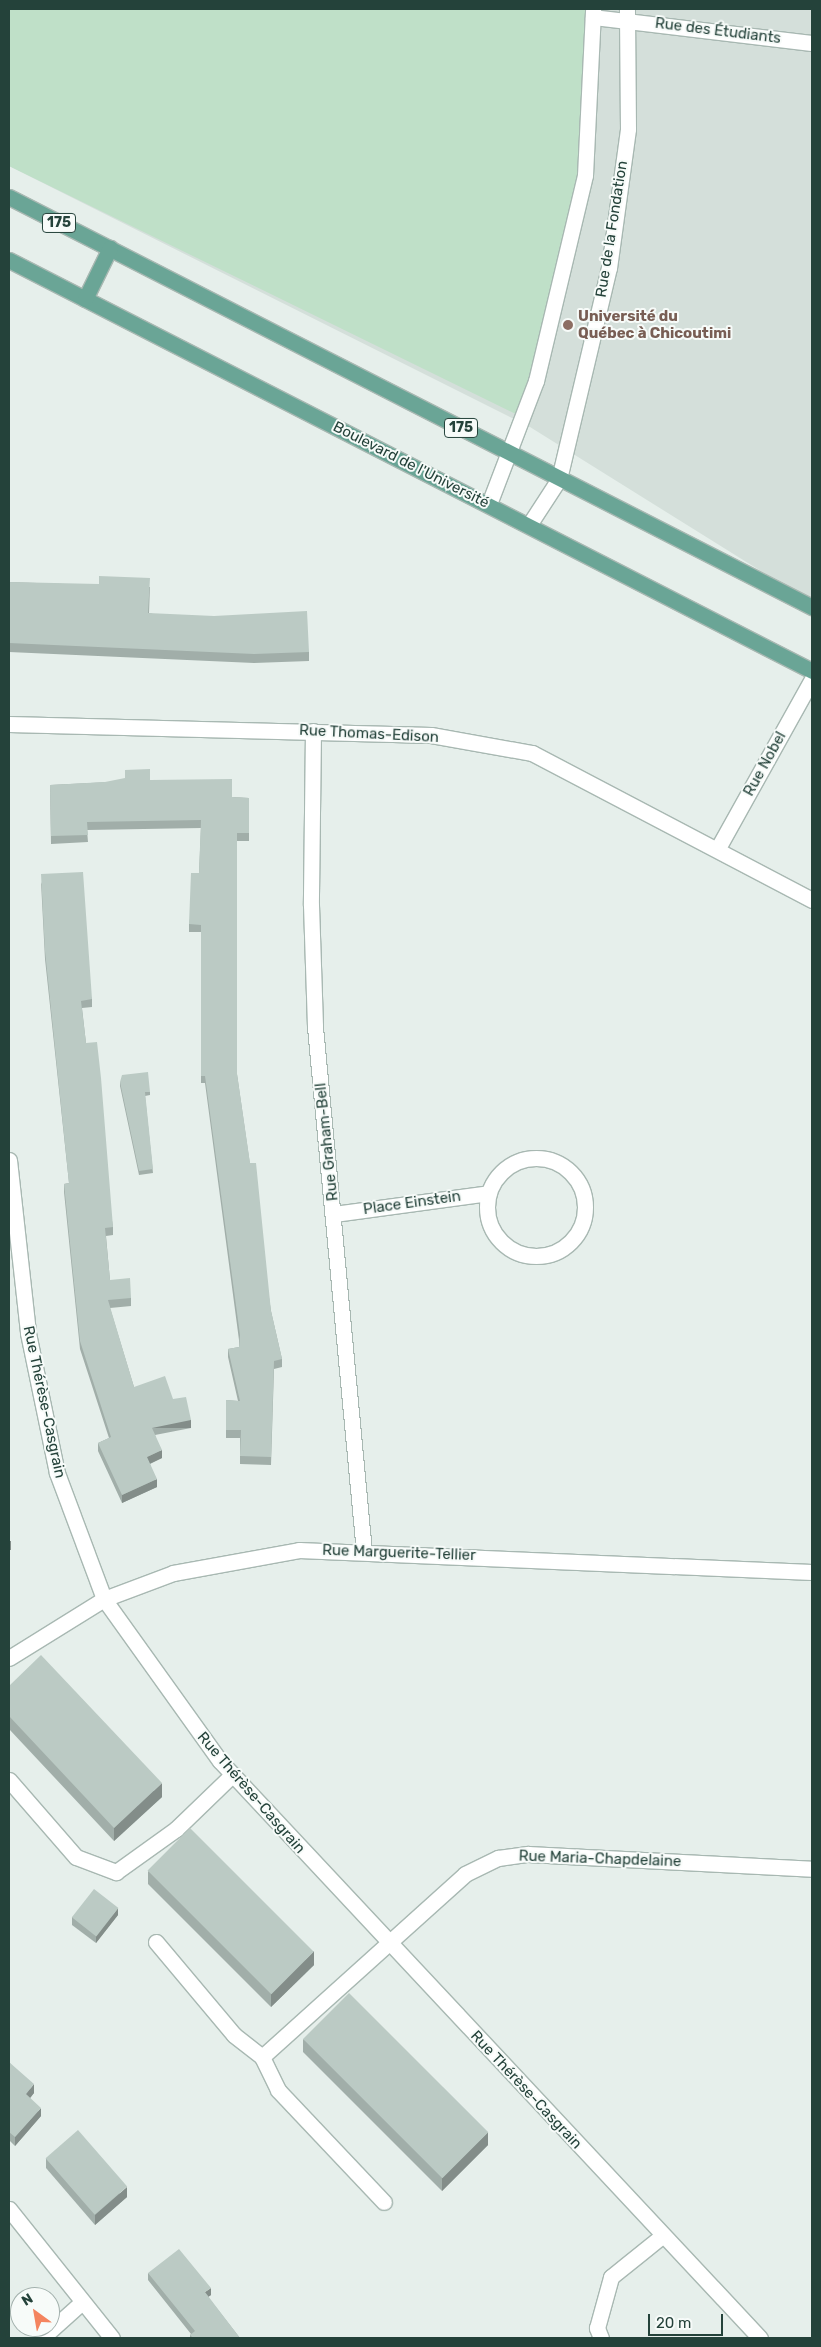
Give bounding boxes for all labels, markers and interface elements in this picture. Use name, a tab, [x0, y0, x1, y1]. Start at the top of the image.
street label: Rue des Étudiants	[654, 14, 782, 48]
street label: Rue de la Fondation	[592, 159, 632, 299]
road number: 175	[42, 212, 76, 234]
place label: Université du Québec à Chicoutimi	[578, 307, 731, 342]
marker: Université du Québec à Chicoutimi	[562, 319, 574, 331]
road number: 175	[444, 416, 478, 439]
street label: Boulevard de l'Université	[330, 418, 492, 512]
street label: Rue Thomas-Edison	[299, 721, 439, 747]
street label: Rue Nobel	[740, 729, 790, 799]
street label: Rue Graham-Bell	[312, 1082, 342, 1202]
street label: Place Einstein	[362, 1187, 462, 1219]
street label: Rue Thérèse-Casgrain	[19, 1324, 69, 1480]
street label: Rue Marguerite-Tellier	[322, 1541, 476, 1565]
street label: Rue Thérèse-Casgrain	[193, 1728, 309, 1858]
street label: Rue Maria-Chapdelaine	[518, 1847, 682, 1871]
street label: Rue Thérèse-Casgrain	[466, 2027, 586, 2153]
north arrow	[10, 2287, 60, 2337]
text: N	[19, 2290, 36, 2310]
scale bar	[651, 2304, 726, 2336]
text: 20 m	[656, 2314, 691, 2332]

